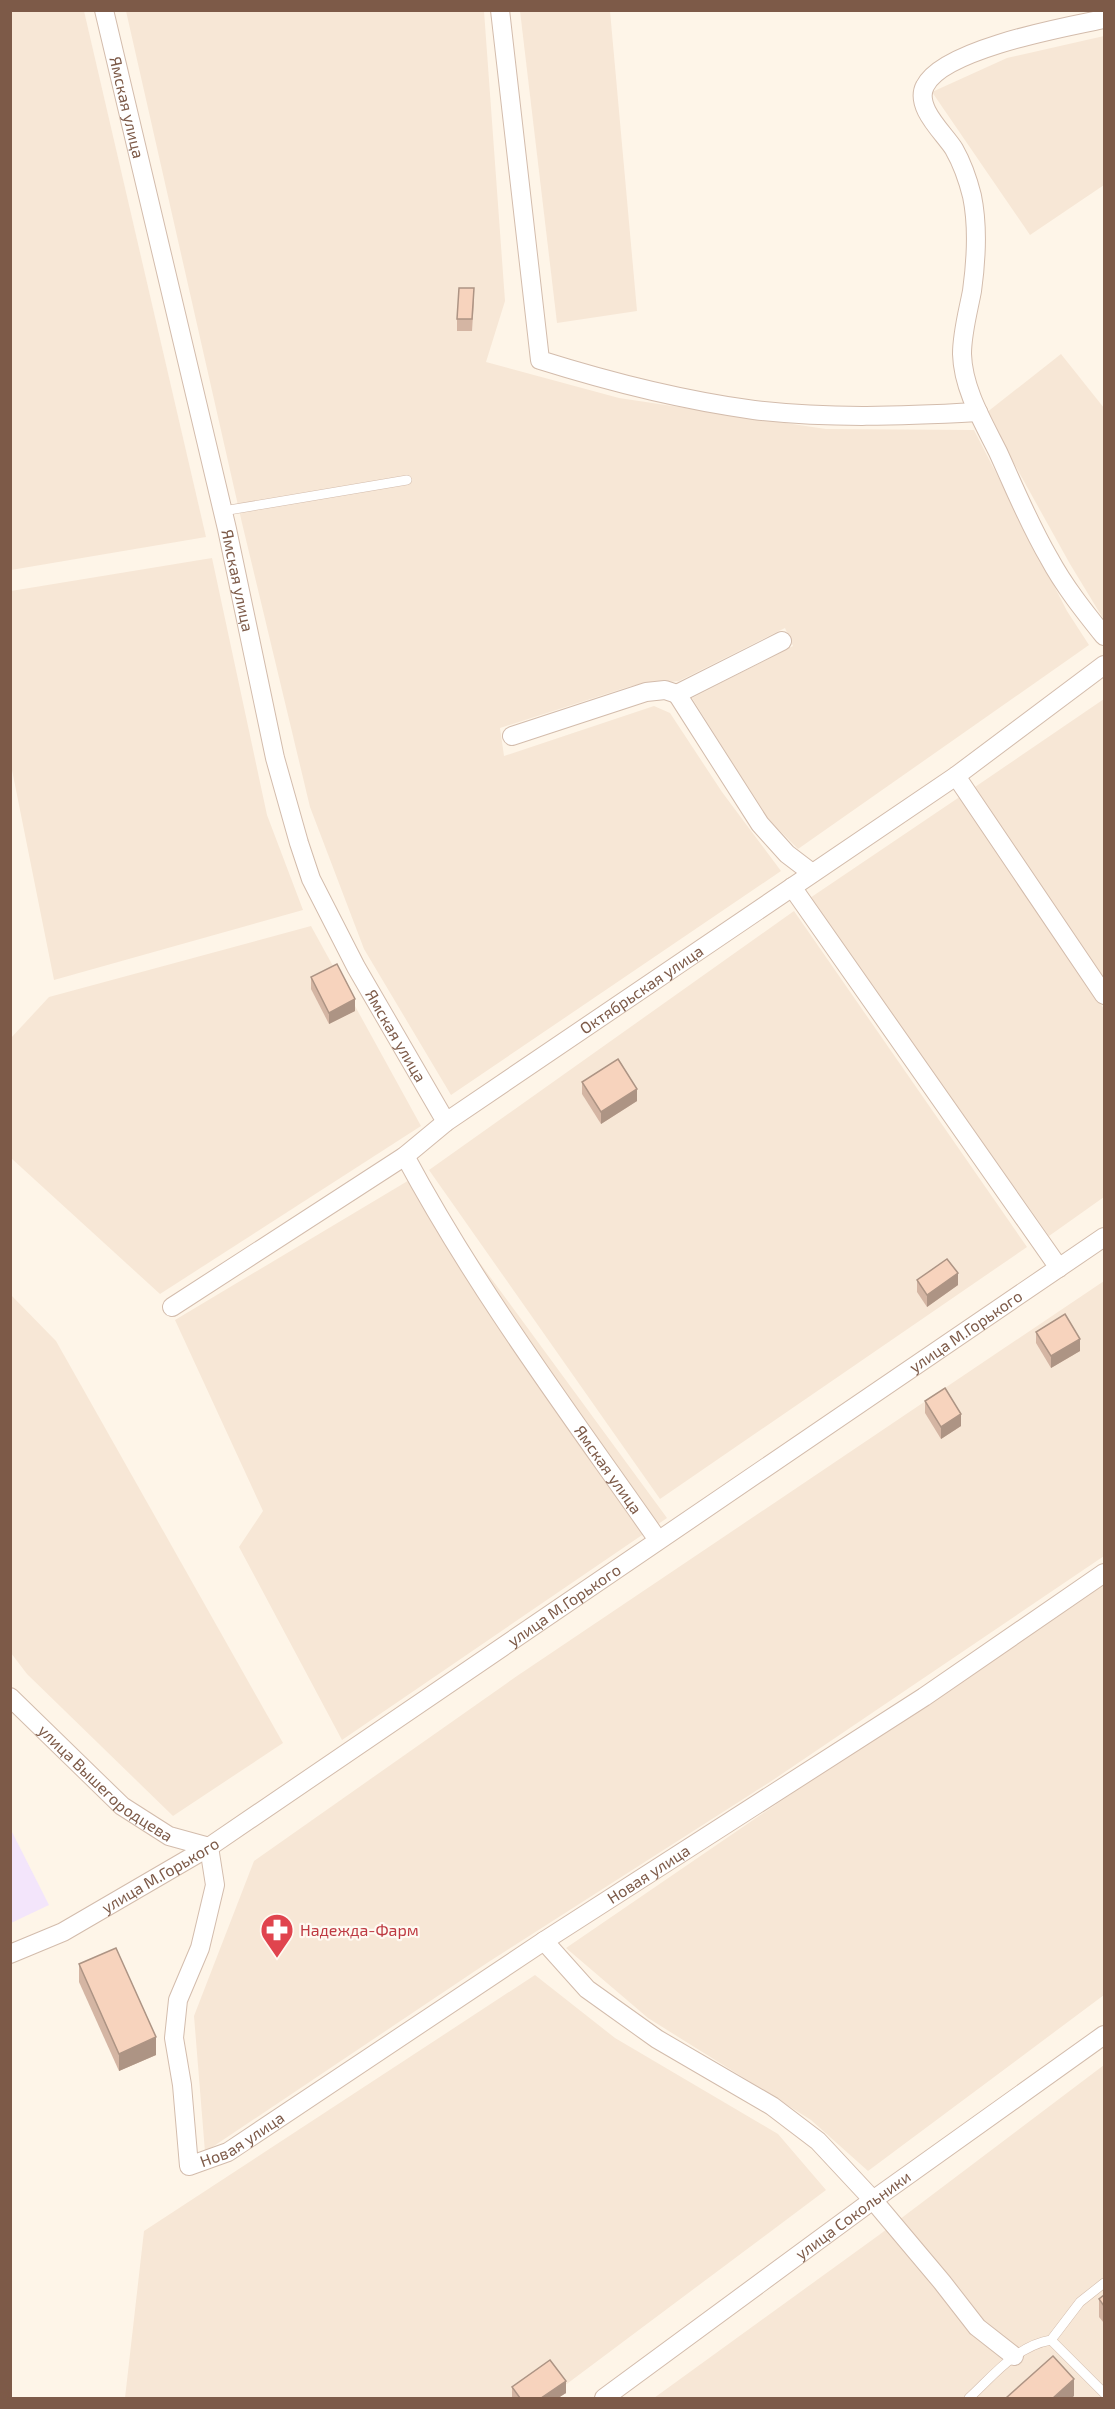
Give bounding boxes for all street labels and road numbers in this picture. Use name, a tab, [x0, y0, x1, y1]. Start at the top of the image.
street label: Ямская улица	[106, 54, 149, 160]
street label: Ямская улица	[218, 528, 258, 633]
street label: Октябрьская улица	[576, 940, 706, 1038]
street label: Ямская улица	[362, 986, 431, 1085]
street label: улица М.Горького	[905, 1286, 1025, 1377]
street label: Ямская улица	[571, 1421, 647, 1517]
street label: улица М.Горького	[504, 1559, 624, 1651]
street label: улица Вышегородцева	[34, 1720, 177, 1845]
street label: улица М.Горького	[98, 1833, 222, 1917]
street label: Новая улица	[603, 1840, 693, 1907]
street label: Новая улица	[197, 2107, 287, 2170]
street label: улица Сокольники	[791, 2166, 914, 2264]

